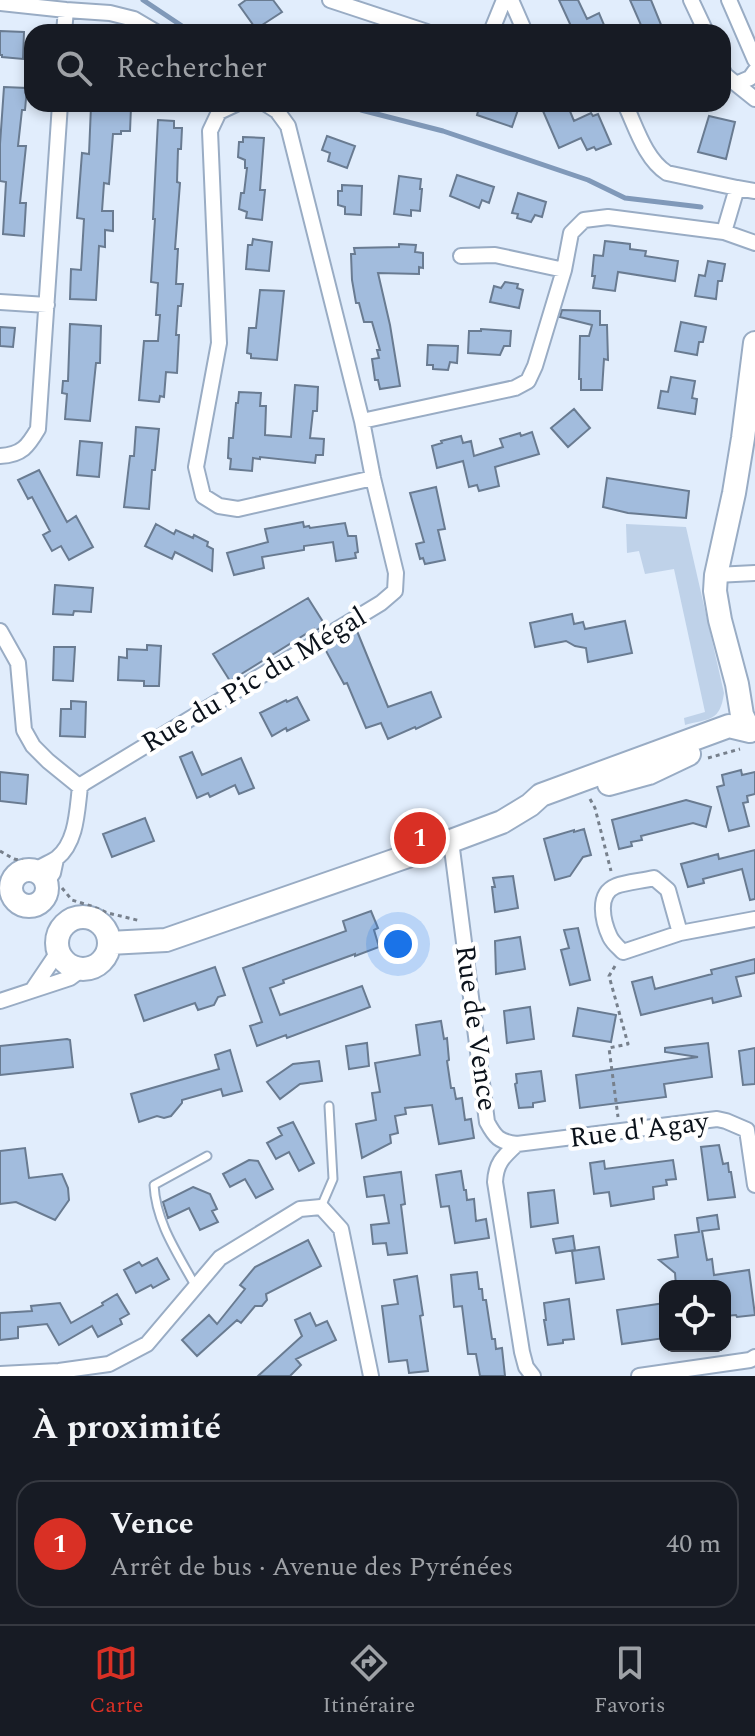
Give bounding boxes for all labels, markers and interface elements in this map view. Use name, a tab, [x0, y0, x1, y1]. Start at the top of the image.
search box	[24, 24, 731, 112]
text: Rechercher	[116, 45, 267, 91]
icon: search	[52, 46, 96, 90]
street label: Rue du Pic du Mégal	[133, 596, 375, 764]
pin: 1	[394, 808, 446, 868]
your location	[378, 924, 418, 964]
street label: Rue de Vence	[443, 942, 509, 1114]
street label: Rue d'Agay	[567, 1100, 713, 1160]
map controls	[659, 1280, 731, 1352]
button: locate	[659, 1280, 731, 1352]
text: À proximité	[32, 1402, 221, 1454]
text: Vence	[110, 1501, 194, 1547]
text: 1	[53, 1524, 67, 1564]
text: 40 m	[666, 1524, 721, 1564]
text: Arrêt de bus · Avenue des Pyrénées	[110, 1547, 513, 1587]
tab: Carte	[90, 1641, 143, 1722]
tab: Itinéraire	[322, 1641, 415, 1722]
tab: Favoris	[594, 1641, 665, 1722]

